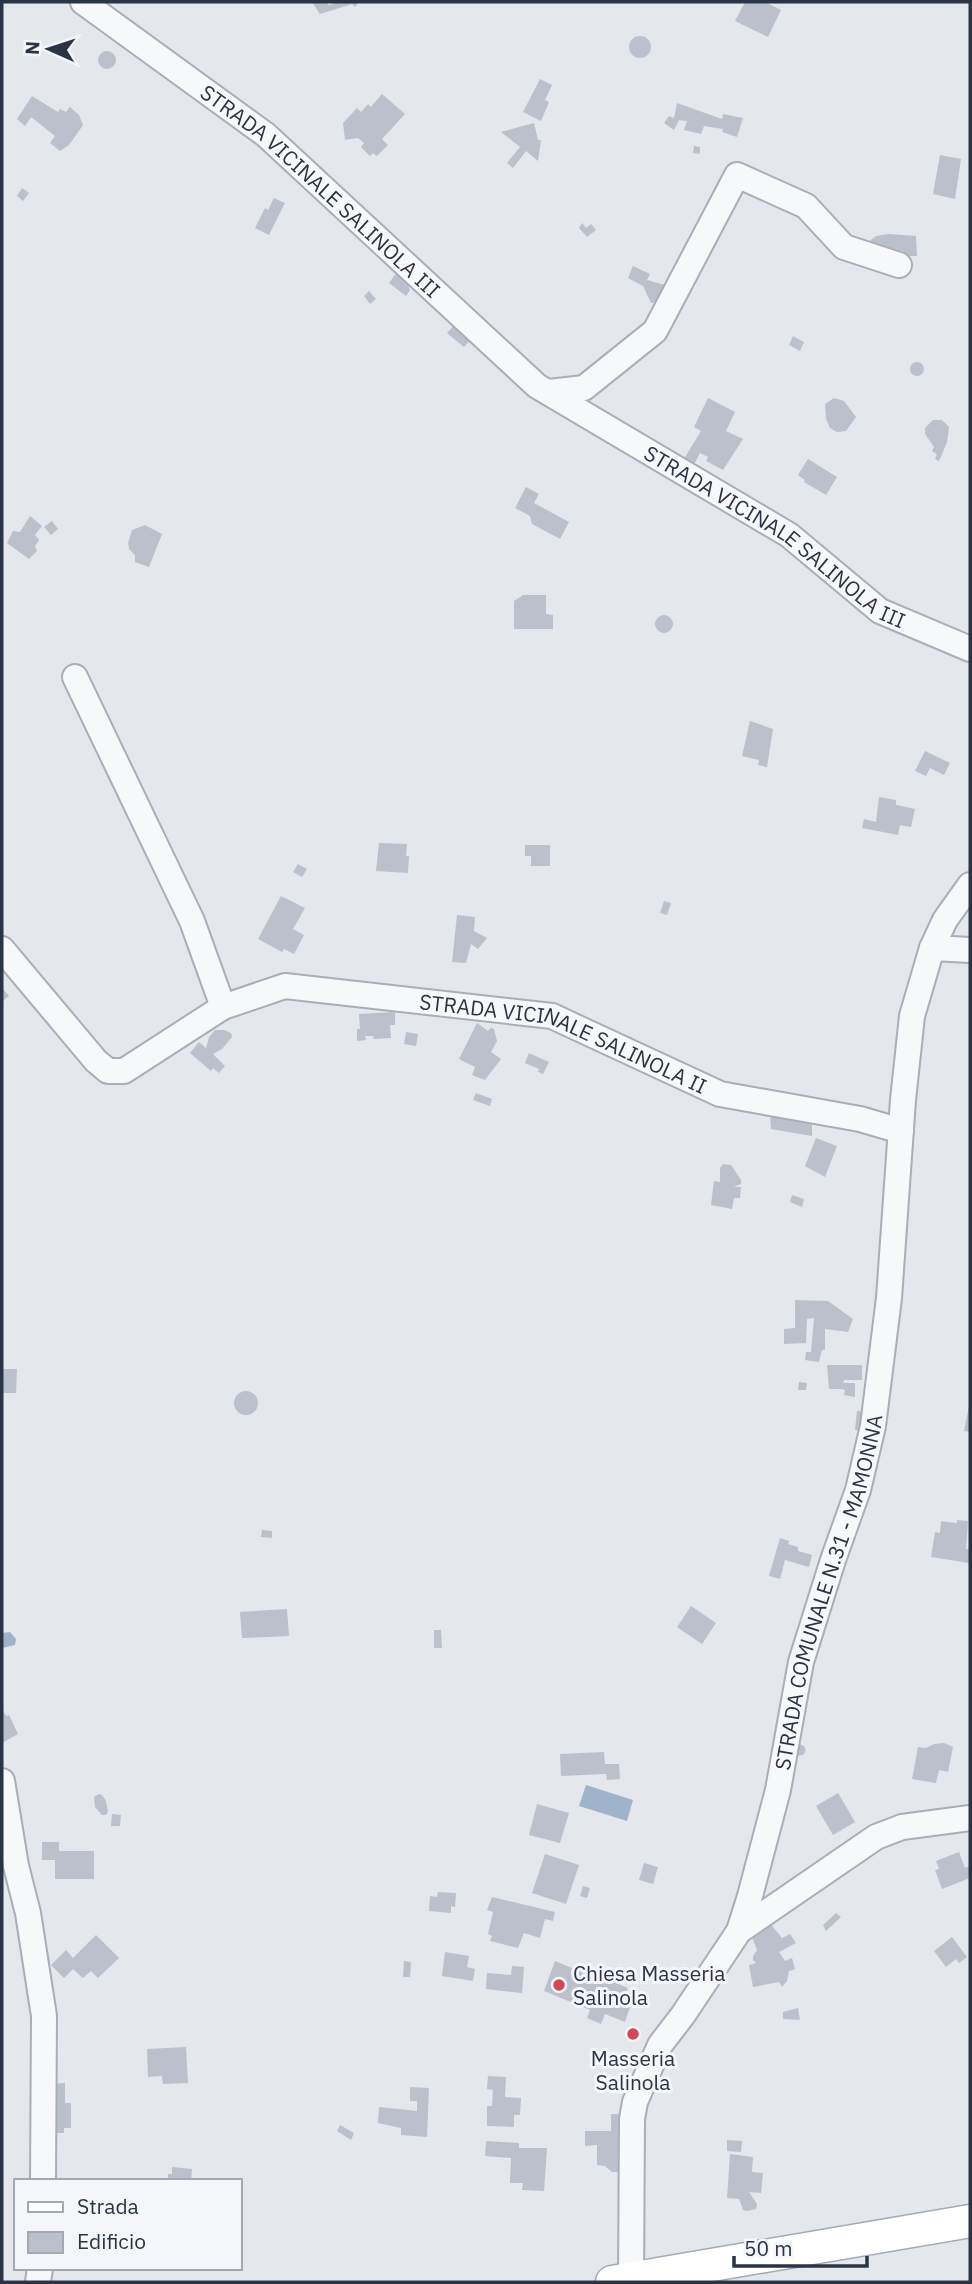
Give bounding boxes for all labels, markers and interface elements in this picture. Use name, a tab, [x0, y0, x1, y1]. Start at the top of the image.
north arrow	[14, 14, 84, 84]
text: N	[20, 41, 44, 56]
street label: STRADA VICINALE SALINOLA III	[195, 78, 447, 304]
street label: STRADA VICINALE SALINOLA III	[639, 439, 910, 634]
street label: STRADA VICINALE SALINOLA II	[418, 987, 711, 1100]
street label: STRADA COMUNALE N.31 - MAMONNA	[768, 1413, 888, 1772]
place label: Chiesa Masseria Salinola	[573, 1959, 725, 2011]
marker: Chiesa Masseria Salinola	[551, 1977, 567, 1993]
marker: Masseria Salinola	[625, 2026, 641, 2042]
place label: Masseria Salinola	[591, 2044, 675, 2096]
legend	[14, 2179, 242, 2270]
text: Strada	[77, 2192, 139, 2220]
scale bar	[734, 2224, 867, 2268]
text: Edificio	[77, 2227, 146, 2255]
text: 50 m	[744, 2234, 793, 2262]

